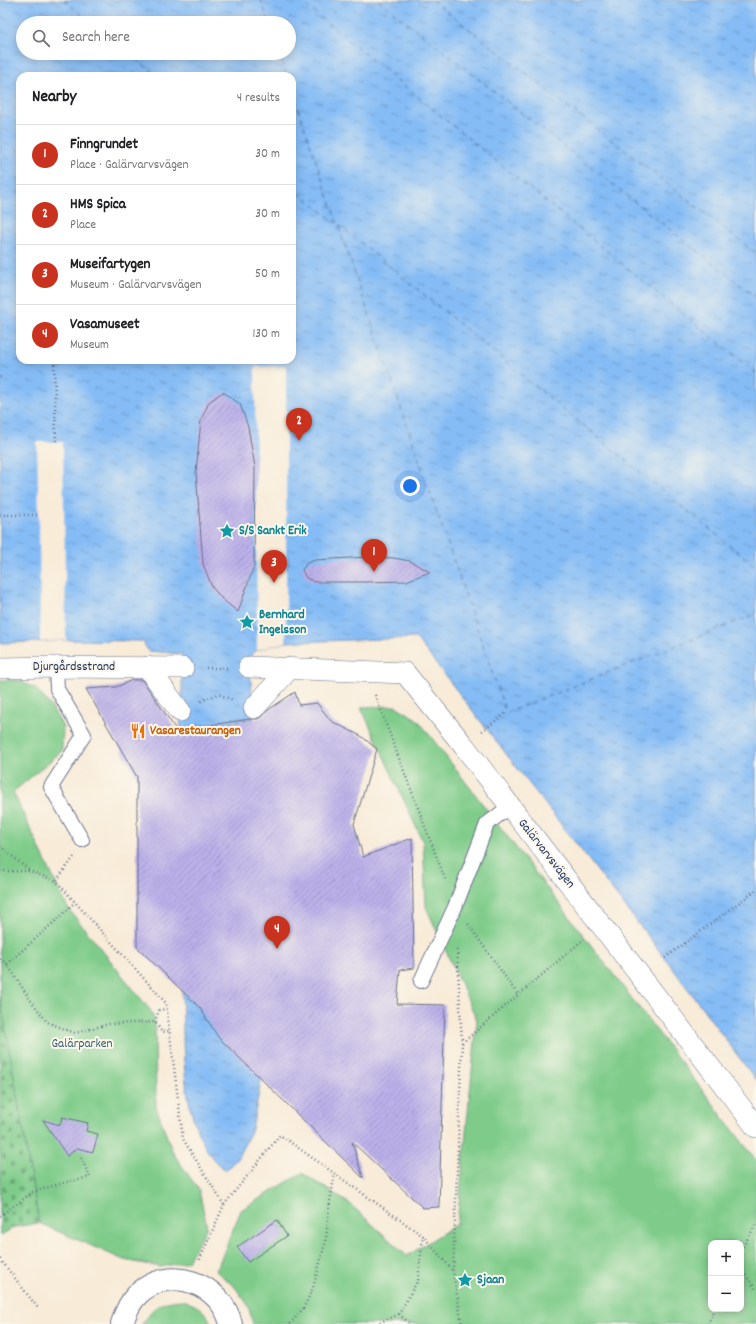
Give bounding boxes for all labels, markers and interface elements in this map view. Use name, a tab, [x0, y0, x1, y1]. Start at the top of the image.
search box	[16, 16, 296, 60]
icon: search	[30, 27, 52, 49]
text: Search here	[62, 27, 130, 49]
text: Nearby	[32, 86, 76, 110]
text: 4 results	[237, 89, 280, 108]
text: Finngrundet	[70, 134, 138, 156]
text: 1	[44, 145, 46, 164]
text: 30 m	[255, 145, 280, 164]
text: Place · Galärvarvsvägen	[70, 156, 189, 175]
text: HMS Spica	[70, 194, 126, 216]
text: 2	[42, 205, 48, 224]
text: 30 m	[255, 205, 280, 224]
text: Place	[70, 216, 96, 235]
text: Museifartygen	[70, 254, 151, 276]
text: 3	[42, 265, 48, 284]
text: 50 m	[255, 265, 280, 284]
text: Museum · Galärvarvsvägen	[70, 276, 202, 295]
text: Vasamuseet	[70, 314, 139, 336]
text: 4	[42, 325, 48, 344]
text: 130 m	[252, 325, 280, 344]
text: Museum	[70, 336, 109, 355]
pin: 2	[286, 408, 312, 441]
your location	[400, 476, 420, 496]
place icon: S/S Sankt Erik	[218, 522, 236, 540]
place label: S/S Sankt Erik	[239, 522, 307, 541]
pin: 1	[361, 539, 387, 572]
pin: 3	[261, 550, 287, 583]
place label: Bernhard Ingelsson	[259, 606, 306, 640]
place icon: Bernhard Ingelsson	[238, 613, 256, 631]
street label: Djurgårdsstrand	[33, 658, 115, 677]
restaurant icon: Vasarestaurangen	[129, 722, 147, 740]
place label: Vasarestaurangen	[150, 722, 241, 741]
street label: Galärvarvsvägen	[513, 815, 579, 893]
pin: 4	[264, 916, 290, 949]
park label: Galärparken	[51, 1035, 113, 1054]
map controls	[708, 1240, 744, 1312]
button: +	[708, 1240, 744, 1276]
place icon: Sjaan	[456, 1271, 474, 1289]
place label: Sjaan	[477, 1271, 504, 1290]
button: −	[708, 1276, 744, 1312]

